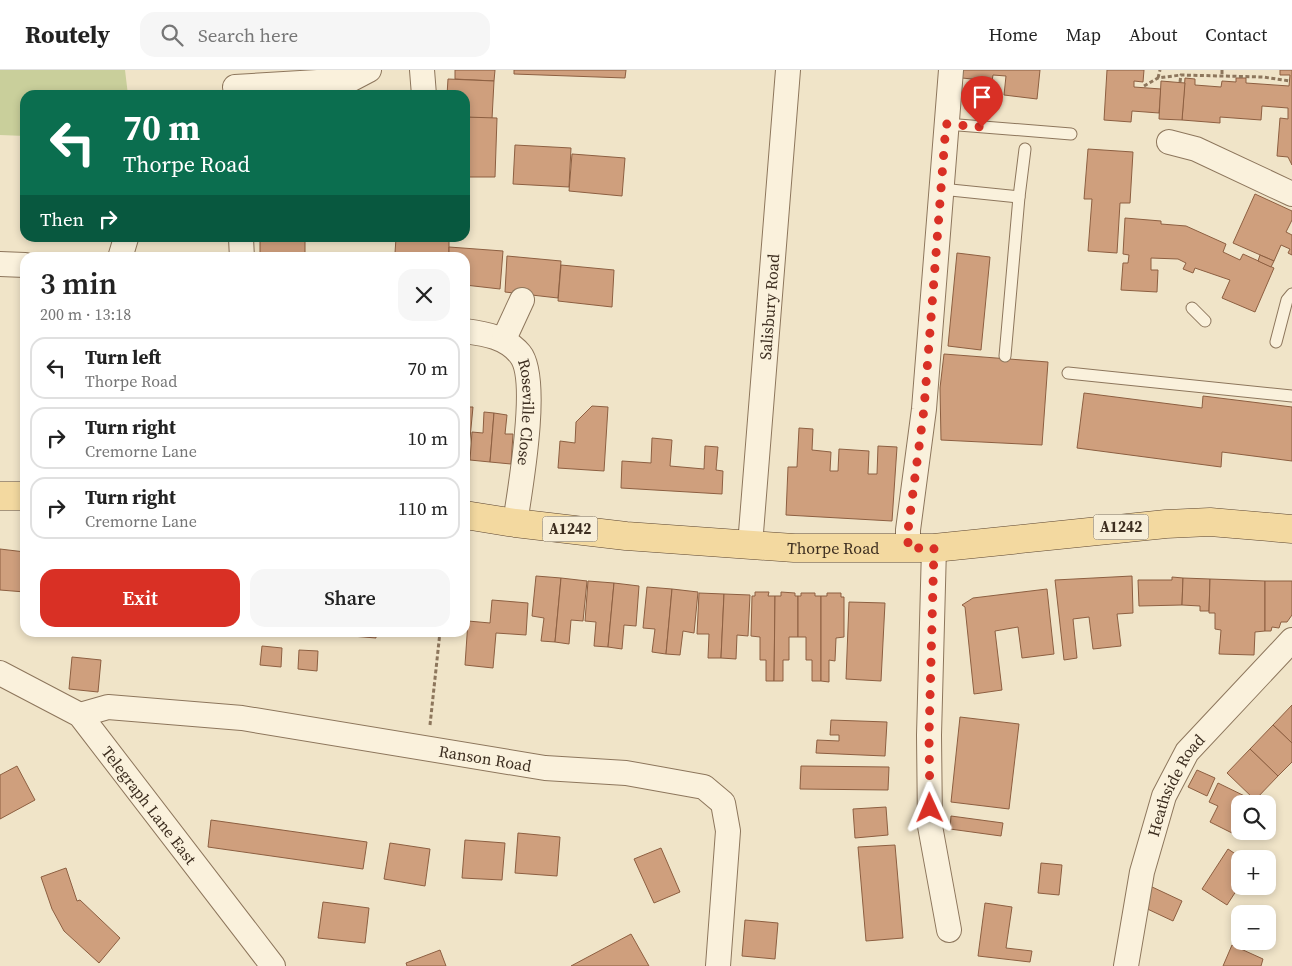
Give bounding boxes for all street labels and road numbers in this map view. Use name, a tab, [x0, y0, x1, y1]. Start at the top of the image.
street label: Salisbury Road	[754, 253, 784, 361]
street label: Roseville Close	[513, 356, 540, 467]
road number: A1242	[1094, 514, 1148, 540]
road number: A1242	[542, 516, 598, 542]
street label: Thorpe Road	[786, 537, 879, 559]
street label: Heathside Road	[1142, 729, 1209, 839]
street label: Ranson Road	[437, 740, 533, 777]
street label: Telegraph Lane East	[97, 741, 202, 869]

